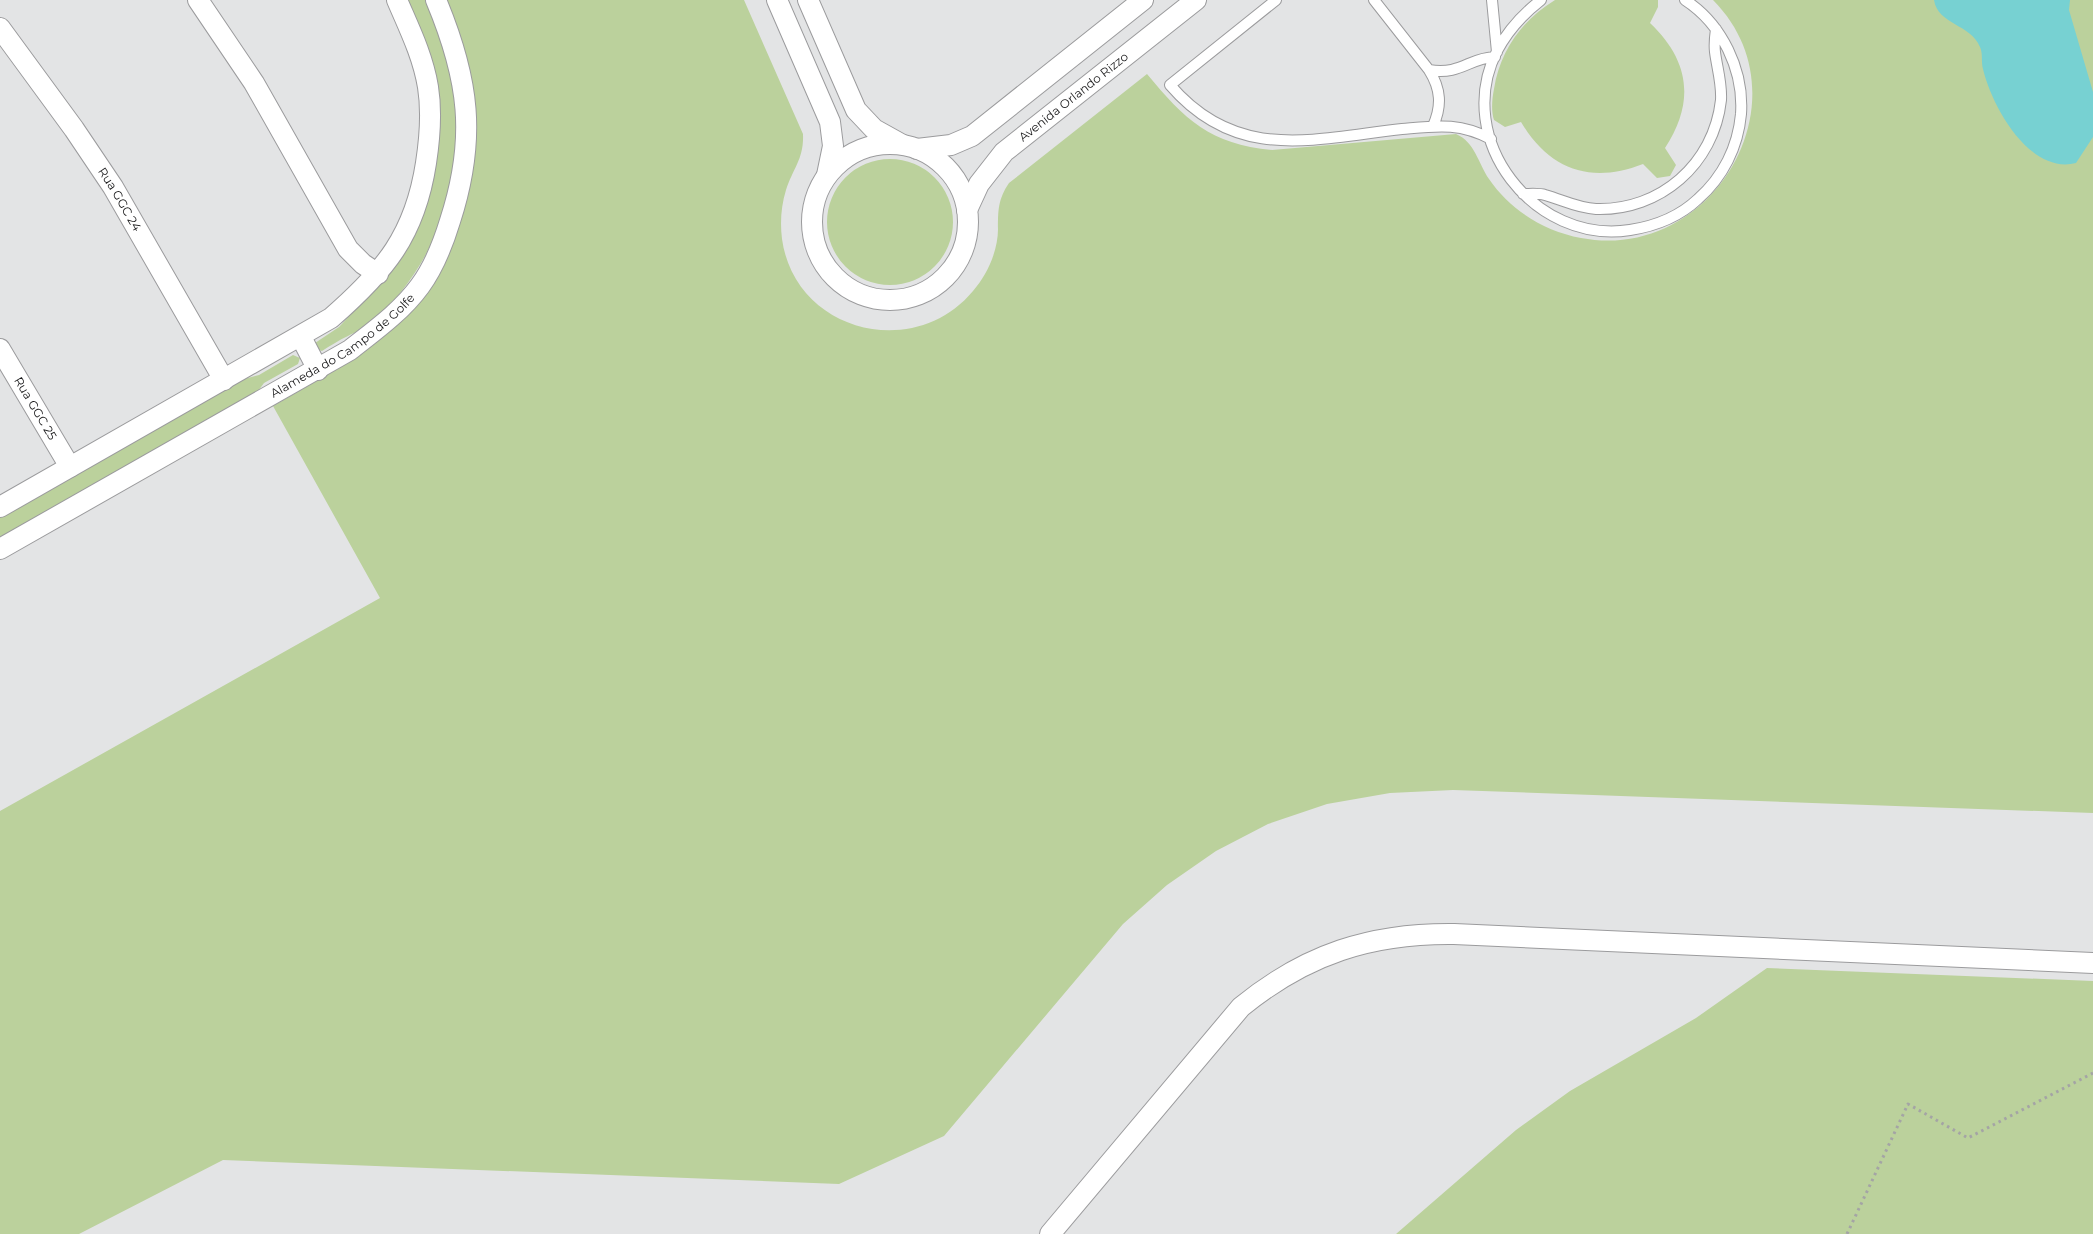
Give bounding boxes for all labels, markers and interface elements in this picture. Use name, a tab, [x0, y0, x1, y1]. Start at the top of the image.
street label: Avenida Orlando Rizzo	[1016, 49, 1131, 144]
street label: Rua GGC 24	[95, 164, 145, 234]
street label: Alameda do Campo de Golfe	[268, 290, 418, 401]
street label: Rua GGC 25	[11, 374, 60, 443]

